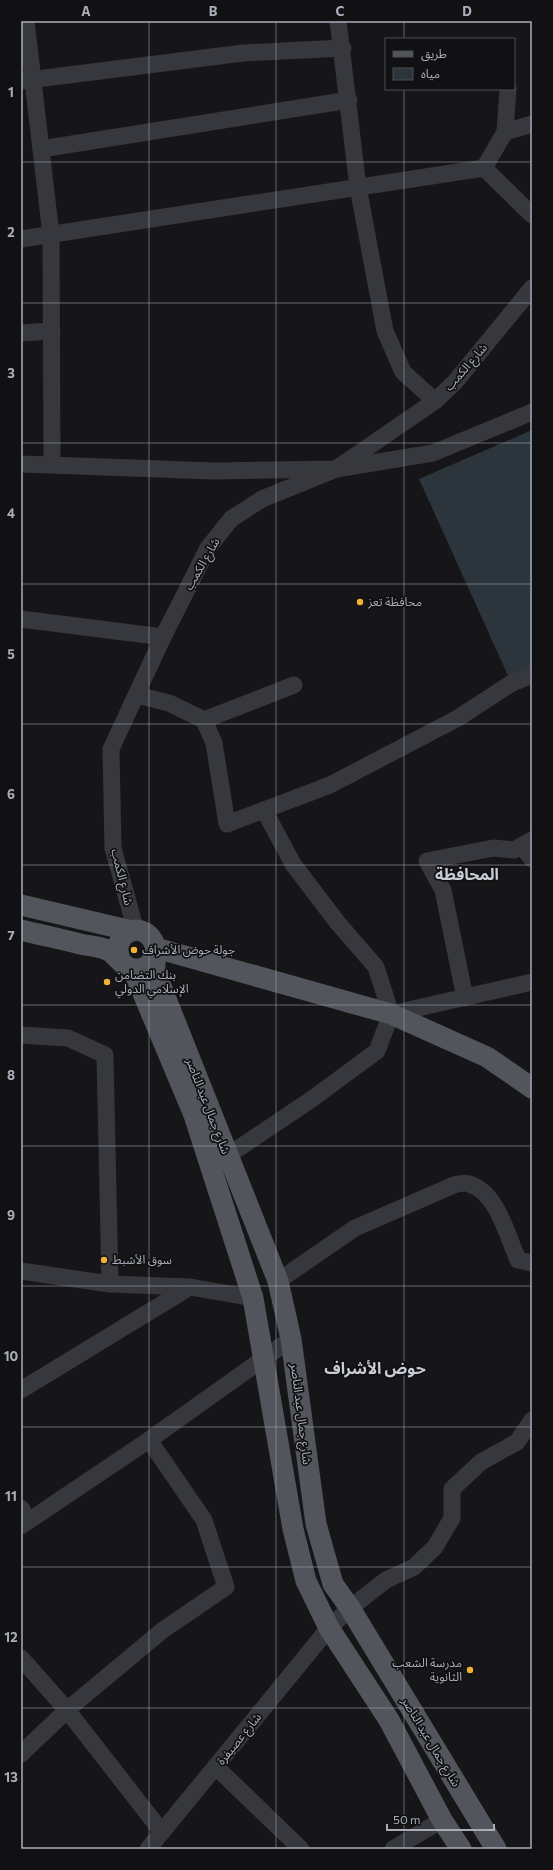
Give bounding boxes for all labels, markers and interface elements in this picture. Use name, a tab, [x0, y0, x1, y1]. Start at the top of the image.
text: A	[81, 3, 91, 19]
text: B	[209, 3, 218, 19]
text: C	[336, 3, 345, 19]
text: D	[462, 3, 472, 19]
legend	[385, 38, 515, 90]
text: طريق	[421, 46, 447, 62]
text: مياه	[421, 66, 440, 81]
text: 1	[8, 84, 14, 100]
text: 2	[7, 224, 15, 240]
street label: شارع الكمب	[441, 340, 492, 395]
text: 3	[7, 365, 15, 381]
text: 4	[7, 505, 15, 521]
street label: شارع الكمب	[181, 535, 224, 594]
place label: محافظة تعز	[367, 594, 422, 609]
marker: محافظة تعز	[355, 597, 365, 607]
text: 5	[7, 646, 15, 662]
text: 6	[7, 786, 15, 802]
street label: شارع الكمب	[106, 847, 137, 907]
district label: المحافظة	[435, 864, 499, 883]
text: 7	[7, 927, 15, 943]
place label: جولة حوض الأشراف	[142, 942, 235, 957]
marker: جولة حوض الأشراف	[129, 945, 139, 955]
place label: بنك التضامن الإسلامي الدولي	[115, 967, 189, 999]
marker: بنك التضامن الإسلامي الدولي	[102, 977, 112, 987]
street label: شارع جمال عبد الناصر	[181, 1055, 234, 1157]
text: 8	[7, 1067, 15, 1083]
text: 9	[7, 1207, 15, 1223]
place label: سوق الأشبط	[112, 1252, 172, 1267]
marker: سوق الأشبط	[99, 1255, 109, 1265]
text: 10	[4, 1348, 19, 1364]
district label: حوض الأشراف	[324, 1358, 426, 1378]
street label: شارع جمال عبد الناصر	[286, 1361, 315, 1466]
text: 11	[5, 1488, 17, 1504]
text: 12	[4, 1629, 18, 1645]
place label: مدرسة الشعب الثانوية	[392, 1655, 462, 1684]
marker: مدرسة الشعب الثانوية	[465, 1665, 475, 1675]
street label: شارع جمال عبد الناصر	[397, 1693, 464, 1790]
street label: شارع عصيفرة	[213, 1710, 266, 1769]
text: 13	[4, 1769, 18, 1785]
scale bar	[387, 1806, 494, 1832]
text: 50 m	[393, 1812, 421, 1826]

